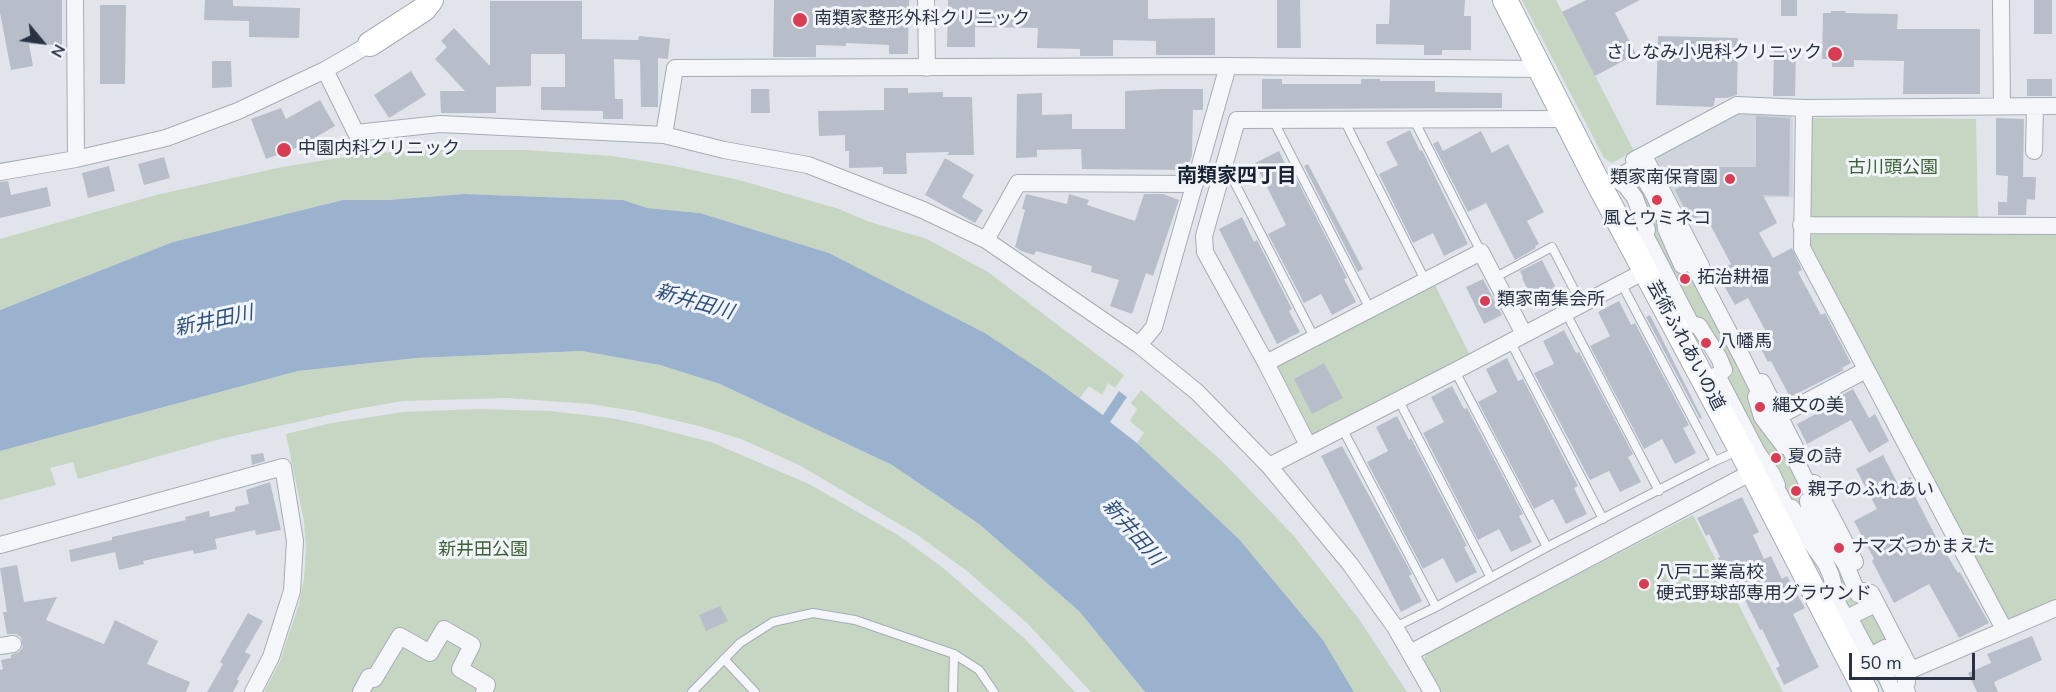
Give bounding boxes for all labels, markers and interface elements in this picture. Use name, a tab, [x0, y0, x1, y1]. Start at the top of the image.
place label: 南類家整形外科クリニック	[814, 9, 1030, 31]
marker: 南類家整形外科クリニック	[791, 11, 809, 29]
north arrow	[12, 12, 72, 72]
text: N	[45, 40, 70, 61]
place label: さしなみ小児科クリニック	[1606, 43, 1822, 65]
marker: さしなみ小児科クリニック	[1826, 45, 1844, 63]
place label: 中園内科クリニック	[298, 139, 460, 161]
marker: 中園内科クリニック	[275, 141, 293, 159]
park label: 古川頭公園	[1848, 158, 1938, 180]
district label: 南類家四丁目	[1177, 165, 1297, 189]
place label: 類家南保育園	[1610, 168, 1718, 190]
marker: 類家南保育園	[1723, 172, 1737, 186]
marker: 風とウミネコ	[1650, 193, 1664, 207]
place label: 風とウミネコ	[1603, 209, 1711, 231]
place label: 拓治耕福	[1697, 268, 1769, 290]
marker: 拓治耕福	[1678, 272, 1692, 286]
street label: 芸術ふれあいの道	[1642, 277, 1728, 415]
water label: 新井田川	[652, 280, 736, 326]
place label: 類家南集会所	[1497, 290, 1605, 312]
marker: 類家南集会所	[1478, 294, 1492, 308]
water label: 新井田川	[172, 302, 256, 342]
place label: 八幡馬	[1718, 332, 1772, 354]
marker: 八幡馬	[1699, 336, 1713, 350]
place label: 縄文の美	[1772, 396, 1844, 418]
marker: 縄文の美	[1753, 400, 1767, 414]
place label: 夏の詩	[1788, 447, 1842, 469]
marker: 夏の詩	[1769, 451, 1783, 465]
place label: 親子のふれあい	[1808, 480, 1934, 502]
marker: 親子のふれあい	[1789, 484, 1803, 498]
water label: 新井田川	[1097, 495, 1167, 571]
place label: ナマズつかまえた	[1851, 537, 1995, 559]
park label: 新井田公園	[438, 540, 528, 562]
marker: ナマズつかまえた	[1832, 541, 1846, 555]
place label: 八戸工業高校 硬式野球部専用グラウンド	[1656, 563, 1872, 606]
marker: 八戸工業高校 硬式野球部専用グラウンド	[1637, 577, 1651, 591]
scale bar	[1852, 641, 1978, 679]
text: 50 m	[1860, 651, 1902, 675]

